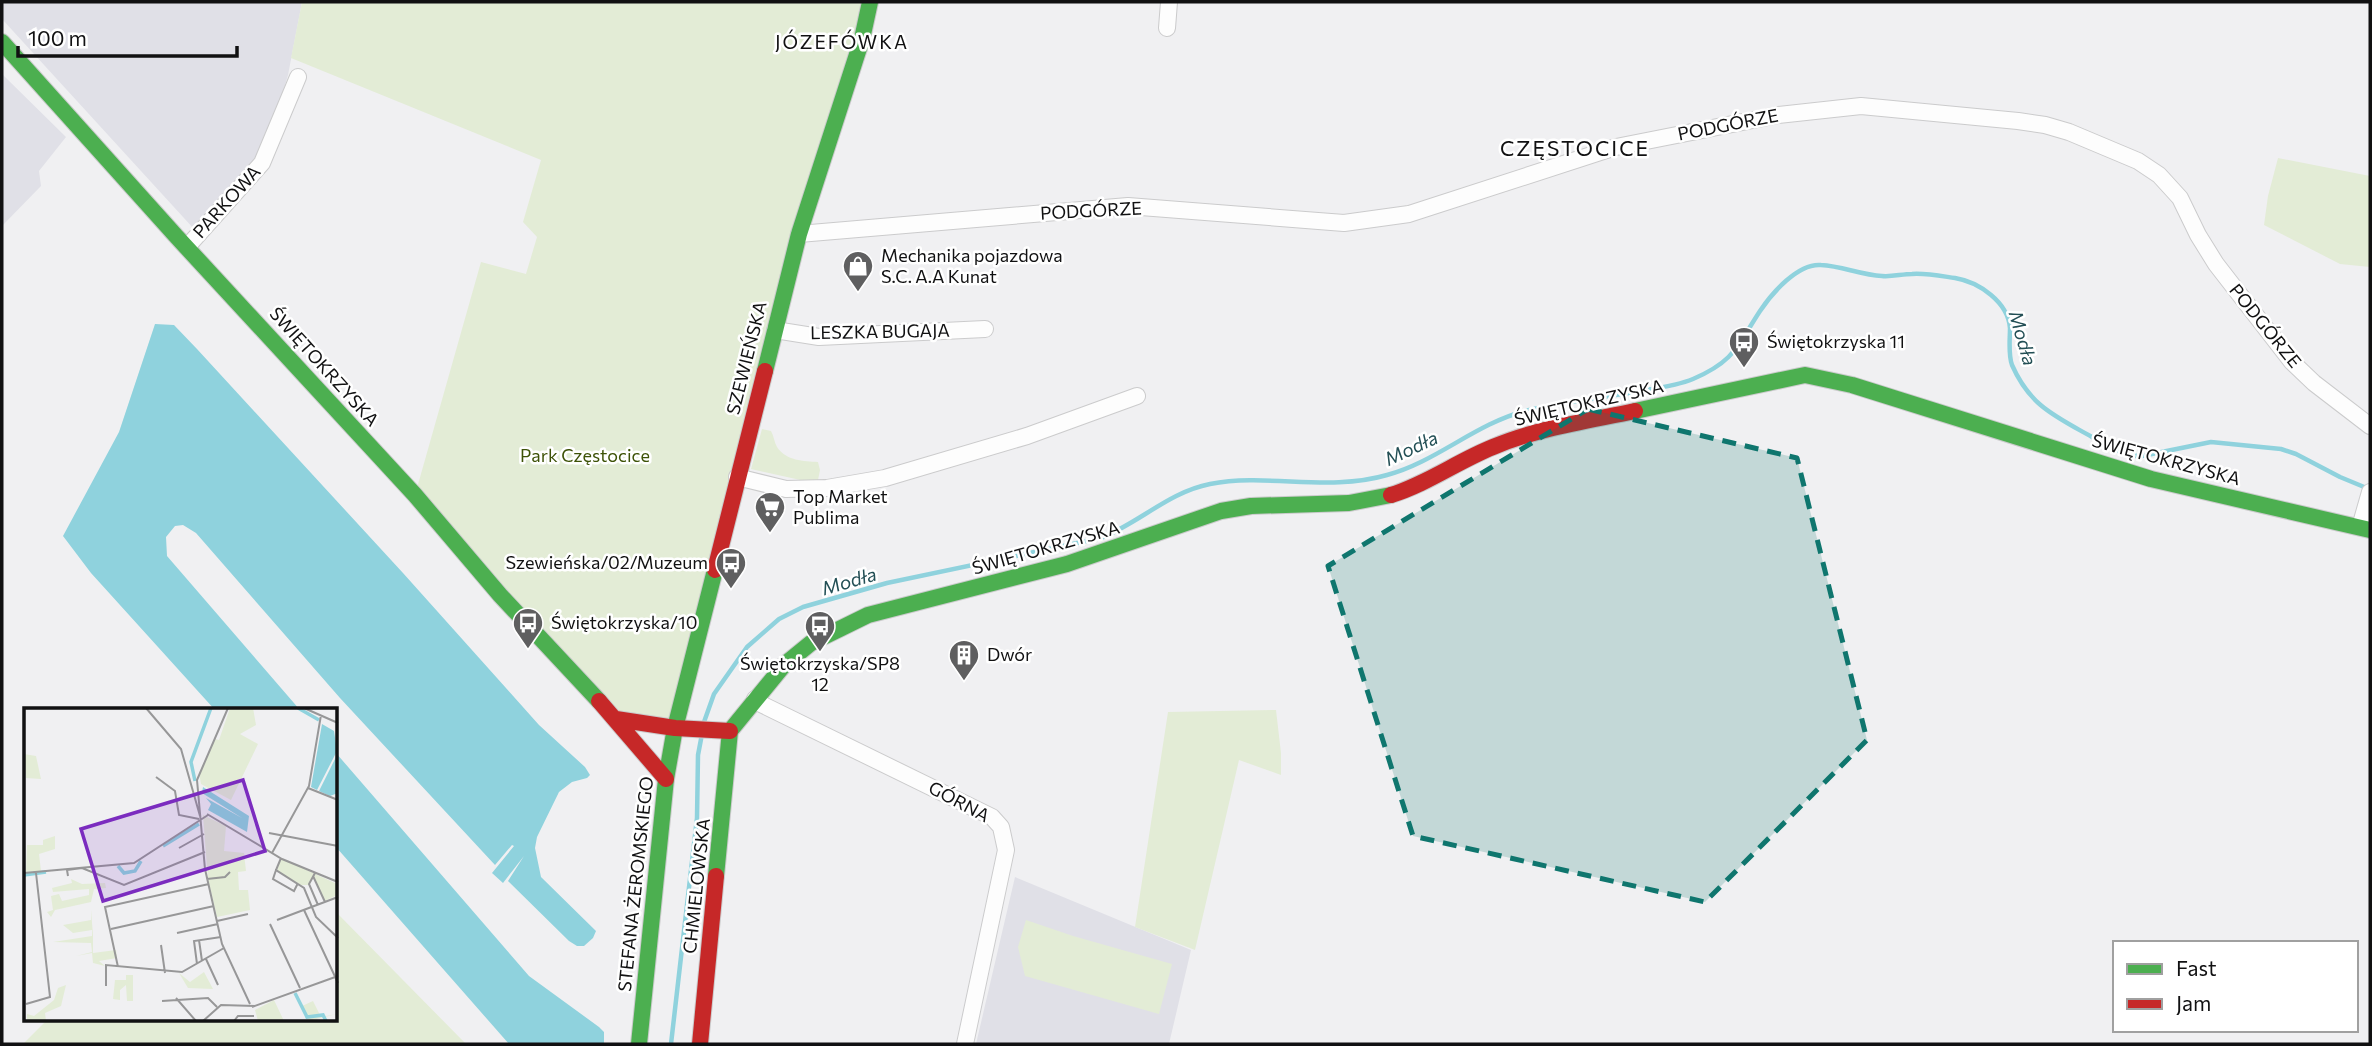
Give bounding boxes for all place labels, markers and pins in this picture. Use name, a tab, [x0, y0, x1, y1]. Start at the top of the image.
place label: Mechanika pojazdowa S.C. A.A Kunat	[881, 244, 1063, 287]
shop icon: Mechanika pojazdowa S.C. A.A Kunat	[841, 249, 875, 293]
bus stop icon: Świętokrzyska 11	[1727, 325, 1761, 369]
place label: Świętokrzyska 11	[1767, 330, 1905, 352]
place label: Top Market Publima	[793, 485, 888, 528]
supermarket icon: Top Market Publima	[753, 490, 787, 534]
bus stop icon: Szewieńska/02/Muzeum	[714, 546, 748, 590]
place label: Szewieńska/02/Muzeum	[506, 551, 708, 573]
bus stop icon: Świętokrzyska/10	[511, 606, 545, 650]
bus stop icon: Świętokrzyska/SP8 12	[803, 609, 837, 653]
place label: Świętokrzyska/10	[551, 611, 697, 633]
building icon: Dwór	[947, 638, 981, 682]
place label: Dwór	[987, 643, 1032, 665]
place label: Świętokrzyska/SP8 12	[740, 652, 900, 695]

